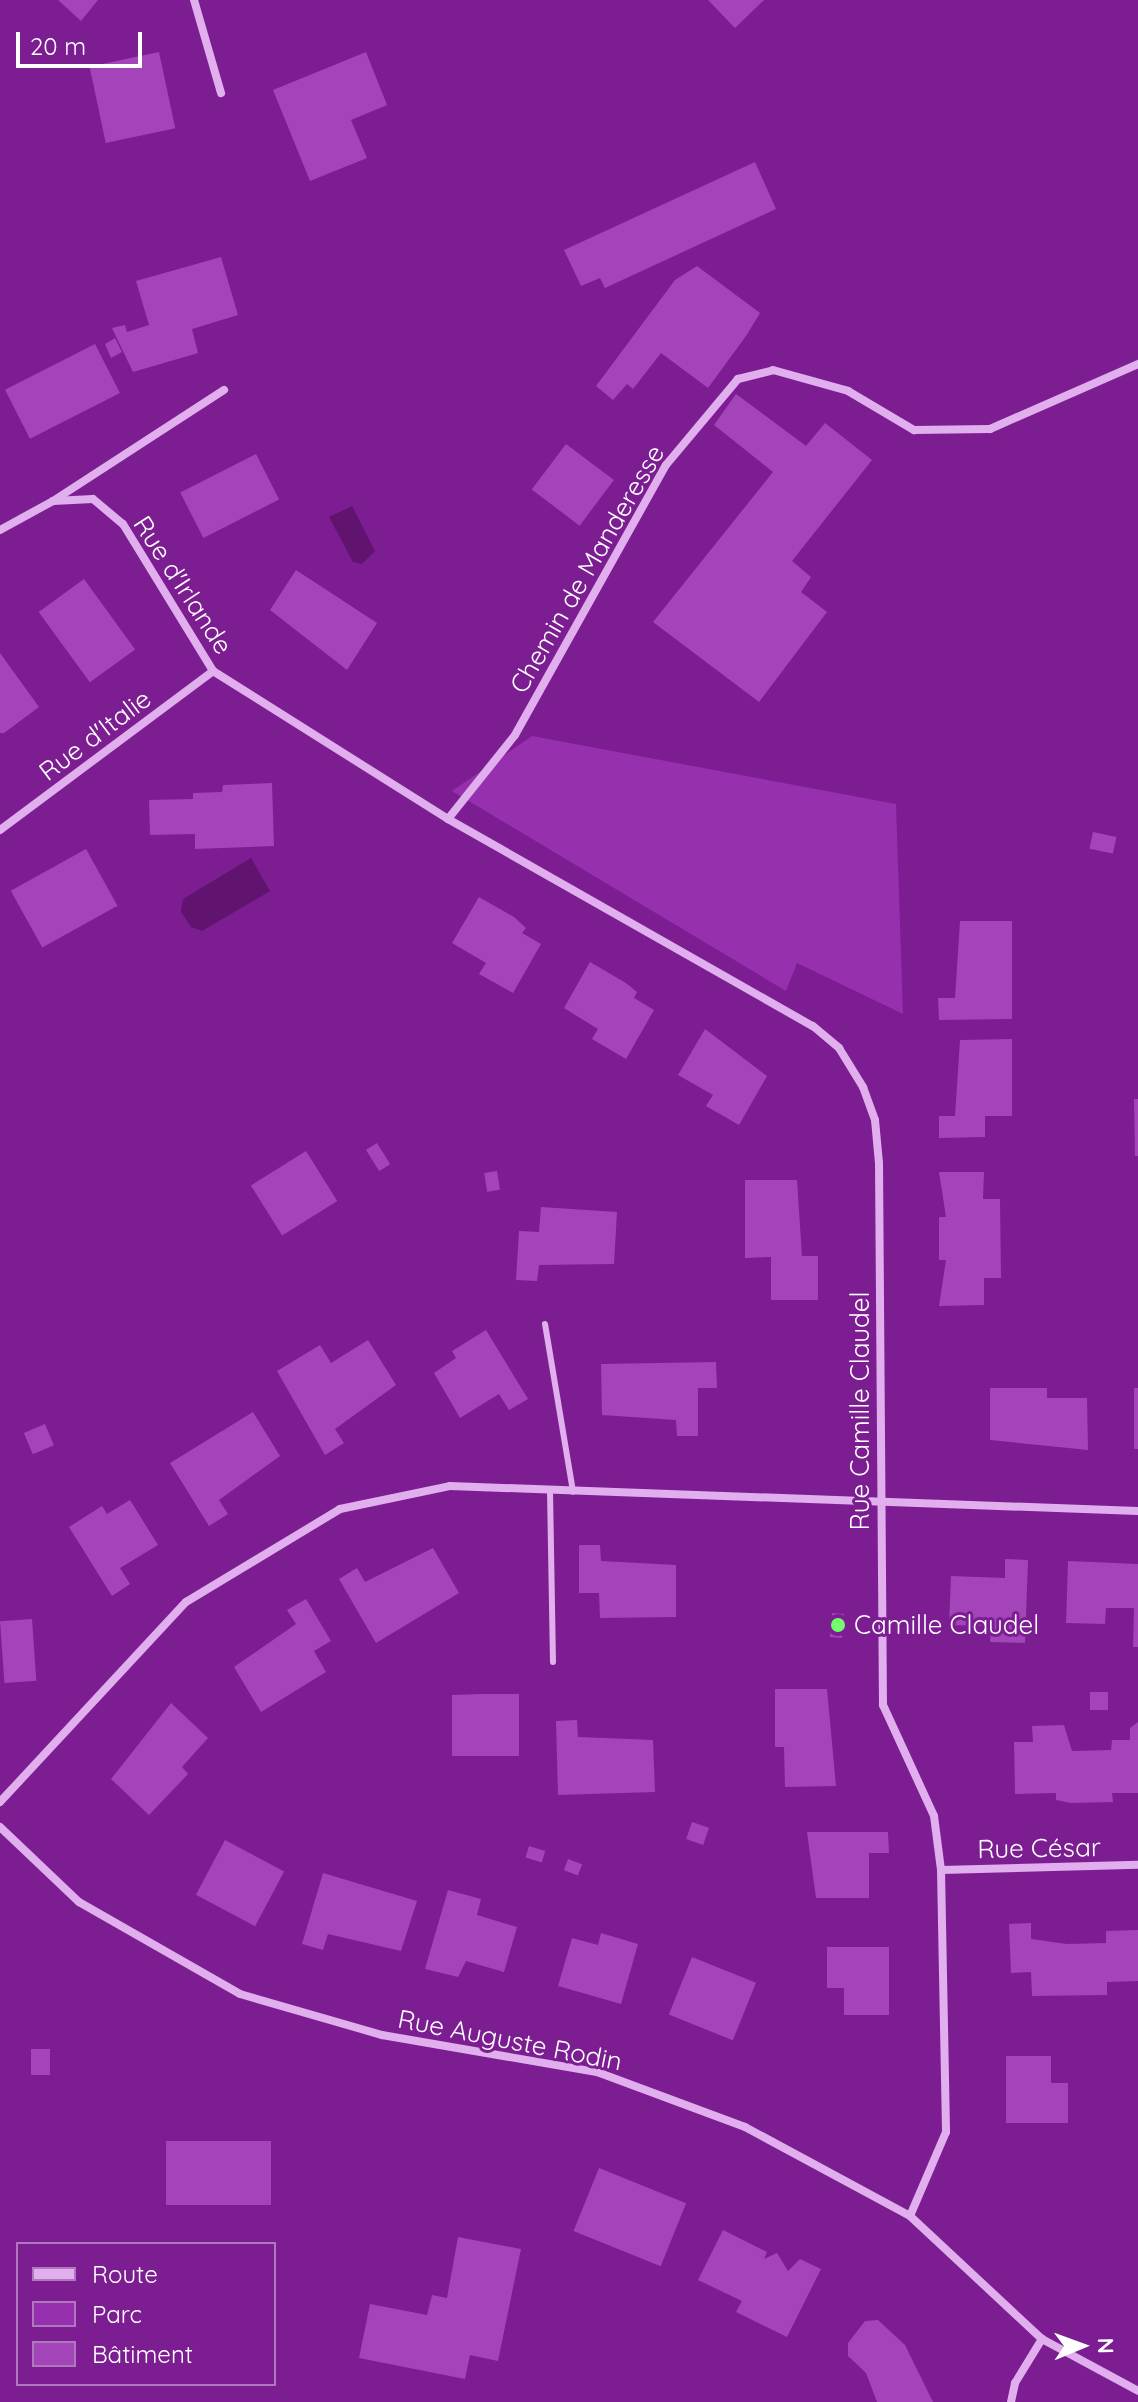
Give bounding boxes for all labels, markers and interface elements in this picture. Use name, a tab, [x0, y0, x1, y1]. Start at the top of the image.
scale bar	[20, 16, 146, 66]
text: 20 m	[30, 31, 86, 61]
street label: Chemin de Manderesse	[503, 439, 671, 699]
street label: Rue d'Irlande	[127, 510, 239, 660]
street label: Rue d'Italie	[33, 683, 157, 787]
street label: Rue Camille Claudel	[844, 1292, 876, 1530]
place label: Camille Claudel	[854, 1609, 1039, 1641]
marker: Camille Claudel	[829, 1616, 847, 1634]
street label: Rue César	[977, 1831, 1101, 1865]
street label: Rue Auguste Rodin	[395, 2003, 625, 2077]
legend	[16, 2242, 276, 2386]
text: Route	[92, 2259, 158, 2289]
text: Parc	[92, 2299, 142, 2329]
north arrow	[1042, 2306, 1122, 2386]
text: N	[1092, 2337, 1120, 2354]
text: Bâtiment	[92, 2339, 193, 2369]

